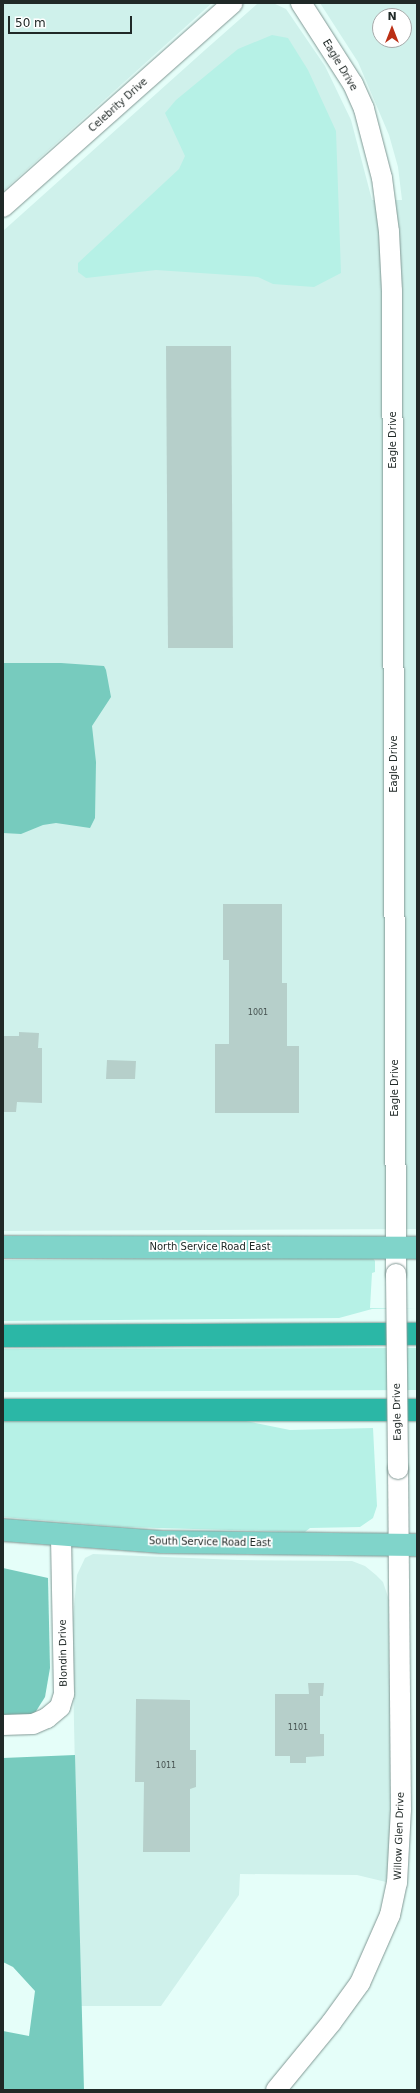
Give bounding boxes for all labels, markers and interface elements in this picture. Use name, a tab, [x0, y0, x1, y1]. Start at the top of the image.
scale bar	[10, 8, 134, 34]
north arrow	[372, 8, 412, 48]
text: N	[387, 10, 397, 23]
text: 50 m	[15, 16, 46, 30]
street label: Eagle Drive	[320, 37, 360, 93]
street label: Celebrity Drive	[86, 75, 150, 135]
street label: Eagle Drive	[387, 411, 399, 469]
street label: Eagle Drive	[388, 735, 400, 793]
house number: 1001	[248, 1008, 268, 1018]
street label: Eagle Drive	[389, 1059, 401, 1117]
street label: North Service Road East	[149, 1241, 271, 1253]
street label: Eagle Drive	[390, 1383, 404, 1441]
street label: South Service Road East	[149, 1535, 271, 1549]
street label: Blondin Drive	[56, 1619, 70, 1687]
house number: 1101	[288, 1723, 308, 1733]
house number: 1011	[156, 1761, 176, 1771]
street label: Willow Glen Drive	[391, 1792, 407, 1880]

